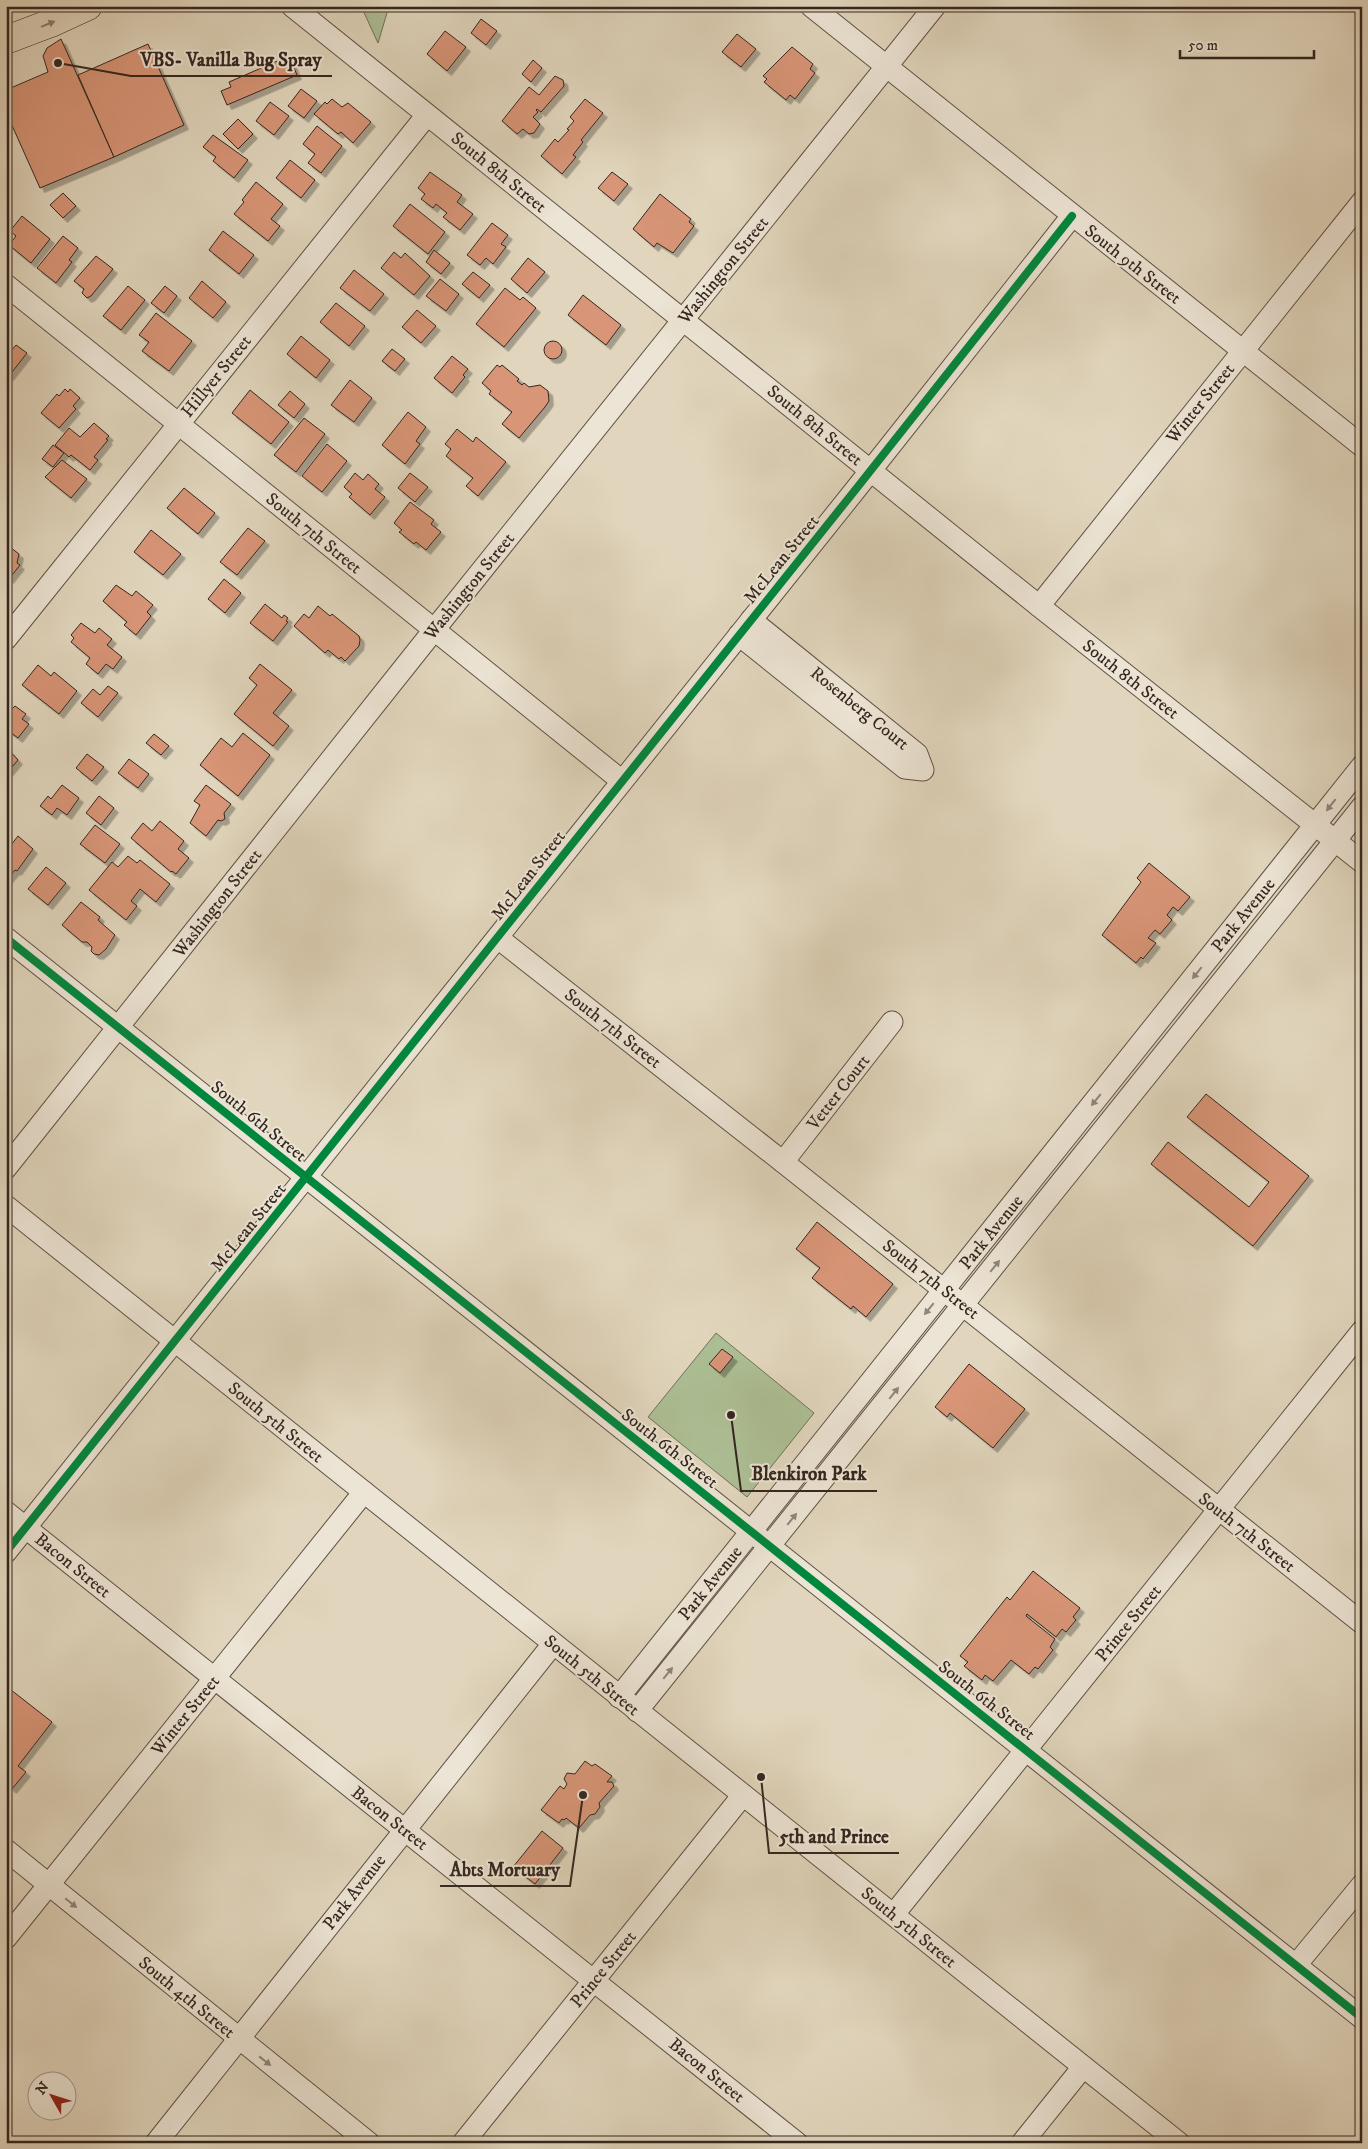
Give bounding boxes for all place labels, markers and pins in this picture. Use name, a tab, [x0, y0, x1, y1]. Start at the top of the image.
callout: VBS- Vanilla Bug Spray	[131, 42, 332, 76]
callout: Blenkiron Park	[741, 1457, 877, 1491]
callout: 5th and Prince	[769, 1819, 899, 1853]
callout: Abts Mortuary	[440, 1852, 570, 1886]

